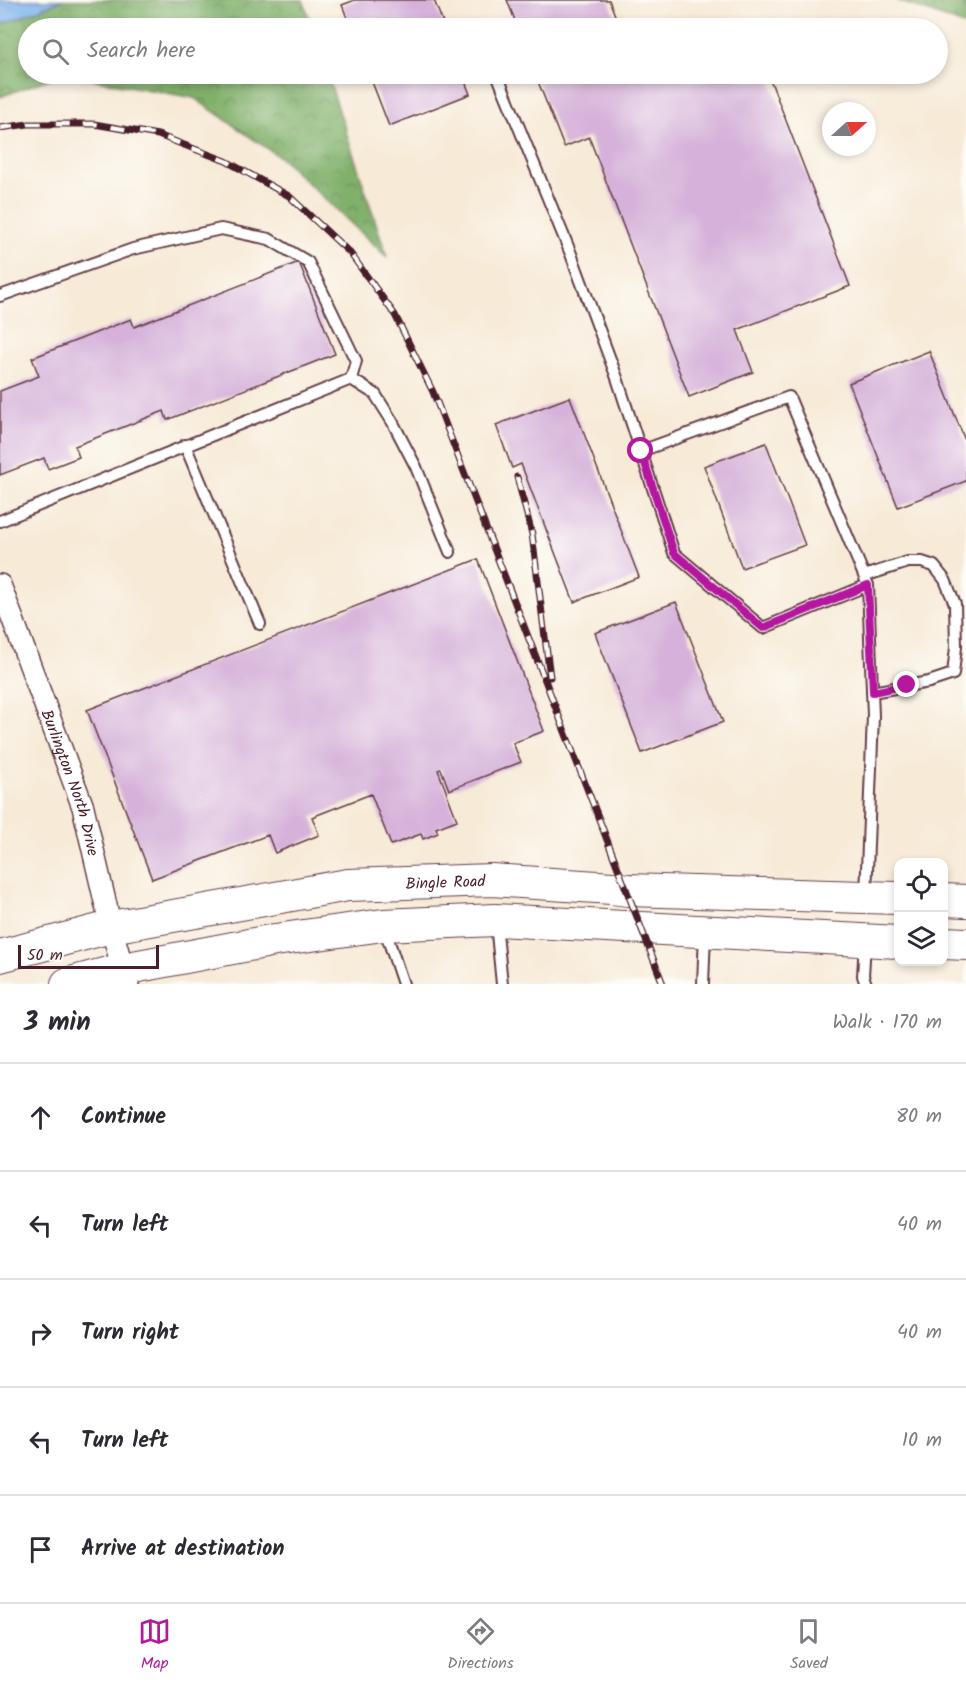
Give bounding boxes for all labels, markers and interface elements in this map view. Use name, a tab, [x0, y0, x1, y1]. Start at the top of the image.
search box	[18, 18, 948, 84]
text: Search here	[87, 34, 195, 69]
icon: search	[39, 35, 72, 68]
north arrow	[822, 102, 876, 156]
route start	[627, 437, 653, 463]
route end	[893, 671, 919, 697]
street label: Burlington North Drive	[34, 706, 105, 859]
map controls	[894, 858, 948, 966]
button: locate	[894, 858, 948, 912]
street label: Bingle Road	[405, 869, 487, 897]
button: layers	[894, 912, 948, 966]
scale bar	[18, 942, 159, 970]
text: 50 m	[27, 943, 63, 968]
text: 3 min	[24, 1002, 91, 1044]
text: Walk · 170 m	[832, 1007, 942, 1039]
text: Continue	[81, 1100, 166, 1135]
icon: ahead	[24, 1101, 57, 1134]
text: 80 m	[896, 1101, 942, 1133]
text: Turn left	[81, 1208, 168, 1243]
icon: left	[24, 1209, 57, 1242]
text: 40 m	[897, 1209, 942, 1241]
text: Turn right	[81, 1316, 179, 1351]
icon: right	[24, 1317, 57, 1350]
text: 40 m	[897, 1317, 942, 1349]
text: Turn left	[81, 1424, 168, 1459]
icon: left	[24, 1425, 57, 1458]
text: 10 m	[902, 1425, 942, 1457]
text: Arrive at destination	[81, 1532, 284, 1567]
icon: arrive	[24, 1533, 57, 1566]
tab: Map	[138, 1615, 171, 1676]
tab: Directions	[447, 1615, 514, 1676]
tab: Saved	[790, 1615, 828, 1676]

